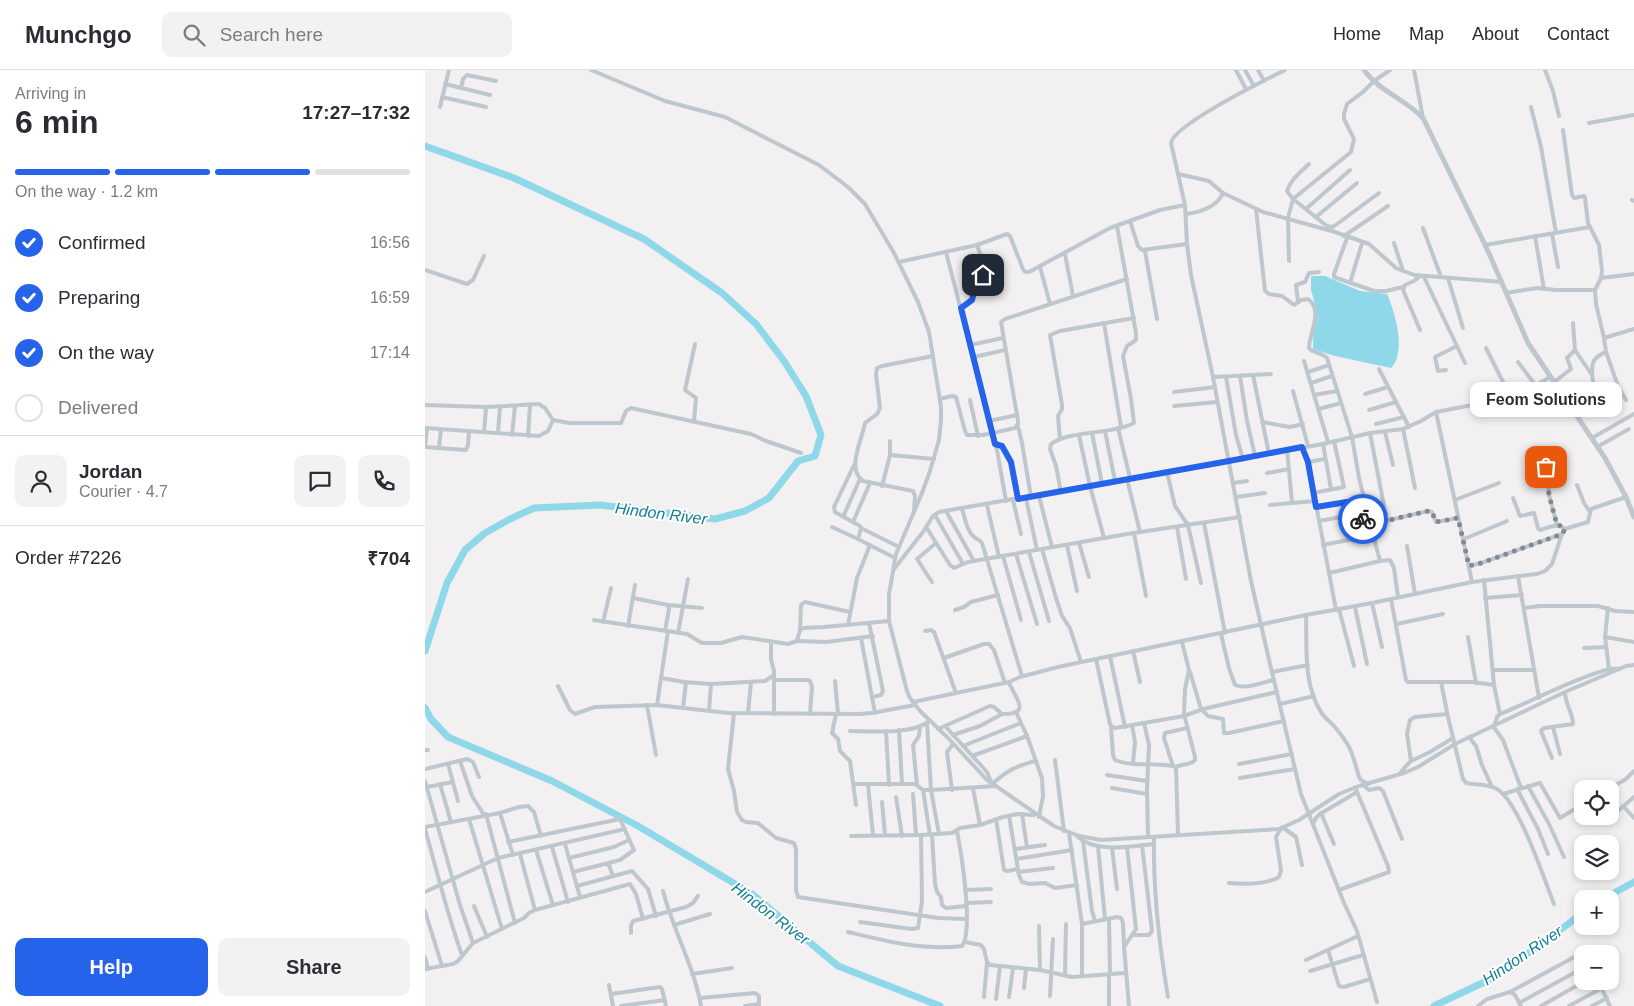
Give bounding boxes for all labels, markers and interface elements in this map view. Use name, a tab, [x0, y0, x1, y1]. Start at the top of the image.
search box	[162, 12, 512, 57]
text: Munchgo	[25, 21, 132, 48]
icon: search	[180, 21, 208, 49]
text: Search here	[220, 24, 323, 45]
text: Home	[1333, 24, 1381, 44]
text: Map	[1409, 24, 1444, 44]
text: About	[1472, 24, 1519, 44]
text: Contact	[1547, 24, 1609, 44]
text: Arriving in	[15, 85, 86, 102]
text: 17:27–17:32	[302, 102, 410, 123]
text: 6 min	[15, 104, 99, 140]
text: On the way · 1.2 km	[15, 183, 158, 200]
icon: check	[15, 229, 43, 257]
text: Confirmed	[58, 232, 146, 253]
text: 16:56	[370, 234, 410, 251]
pin	[962, 254, 1004, 296]
icon: home	[969, 261, 997, 289]
icon: check	[15, 284, 43, 312]
text: Preparing	[58, 287, 140, 308]
text: 16:59	[370, 289, 410, 306]
icon: check	[15, 339, 43, 367]
text: On the way	[58, 342, 154, 363]
text: 17:14	[370, 344, 410, 361]
callout: Feom Solutions	[1470, 382, 1622, 417]
text: Feom Solutions	[1486, 391, 1606, 408]
text: Delivered	[58, 397, 138, 418]
pin	[1525, 446, 1567, 488]
icon: bag	[1532, 453, 1560, 481]
button: person	[15, 455, 67, 507]
button: chat	[294, 455, 346, 507]
button: phone	[358, 455, 410, 507]
text: Jordan	[79, 461, 142, 482]
text: Courier · 4.7	[79, 483, 168, 500]
courier	[1338, 494, 1388, 544]
water label: Hindon River	[614, 499, 709, 528]
icon: bike	[1349, 505, 1377, 533]
text: Order #7226	[15, 547, 122, 568]
text: ₹704	[367, 548, 410, 569]
map controls	[1574, 780, 1619, 990]
button: locate	[1574, 780, 1619, 825]
button: layers	[1574, 835, 1619, 880]
water label: Hindon River	[729, 879, 813, 948]
button: +	[1574, 890, 1619, 935]
water label: Hindon River	[1479, 922, 1566, 988]
button: Help	[15, 938, 208, 996]
button: Share	[218, 938, 410, 996]
button: −	[1574, 945, 1619, 990]

